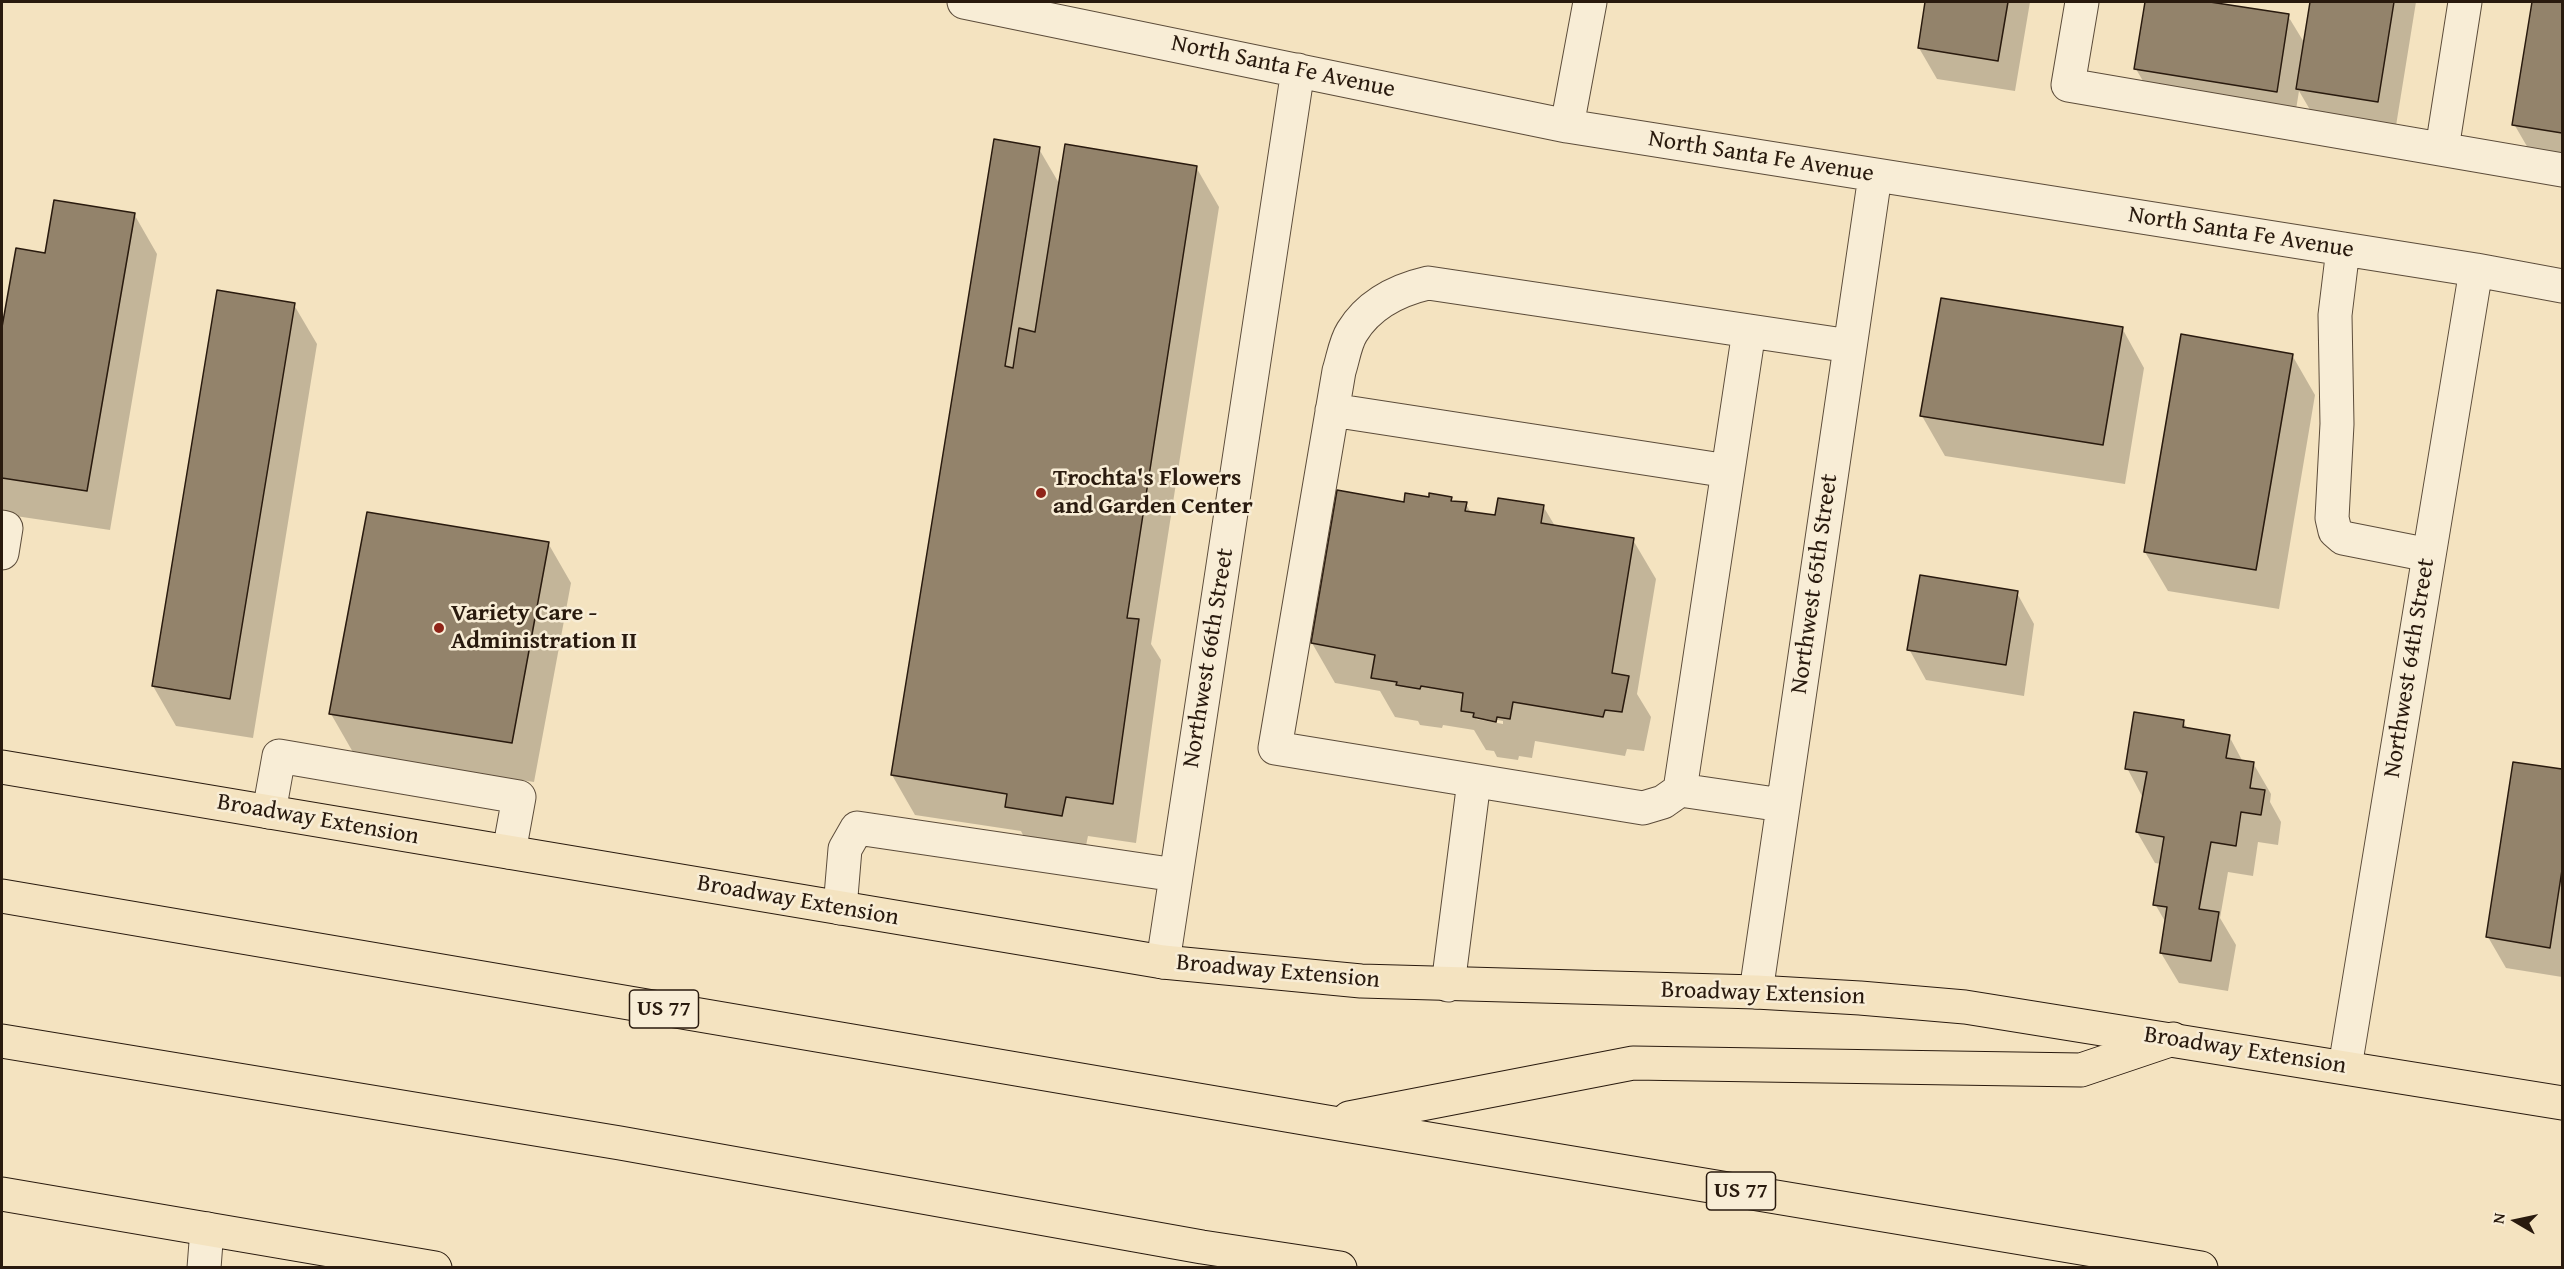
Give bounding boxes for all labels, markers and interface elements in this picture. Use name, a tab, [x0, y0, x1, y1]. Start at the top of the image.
street label: North Santa Fe Avenue	[1169, 29, 1397, 105]
street label: North Santa Fe Avenue	[1646, 125, 1876, 189]
street label: North Santa Fe Avenue	[2126, 201, 2356, 265]
place label: Trochta's Flowers and Garden Center	[1053, 465, 1253, 521]
street label: Northwest 65th Street	[1785, 472, 1845, 696]
marker: Trochta's Flowers and Garden Center	[1034, 486, 1048, 500]
street label: Northwest 66th Street	[1177, 546, 1241, 770]
street label: Northwest 64th Street	[2378, 556, 2442, 780]
place label: Variety Care - Administration II	[451, 600, 637, 656]
marker: Variety Care - Administration II	[432, 621, 446, 635]
street label: Broadway Extension	[215, 788, 421, 852]
street label: Broadway Extension	[695, 869, 901, 933]
street label: Broadway Extension	[1175, 949, 1381, 995]
street label: Broadway Extension	[1660, 976, 1866, 1012]
road number: US 77	[630, 990, 698, 1028]
street label: Broadway Extension	[2142, 1021, 2348, 1081]
road number: US 77	[1706, 1172, 1776, 1210]
north arrow	[2486, 1191, 2546, 1251]
text: N	[2486, 1211, 2511, 1225]

